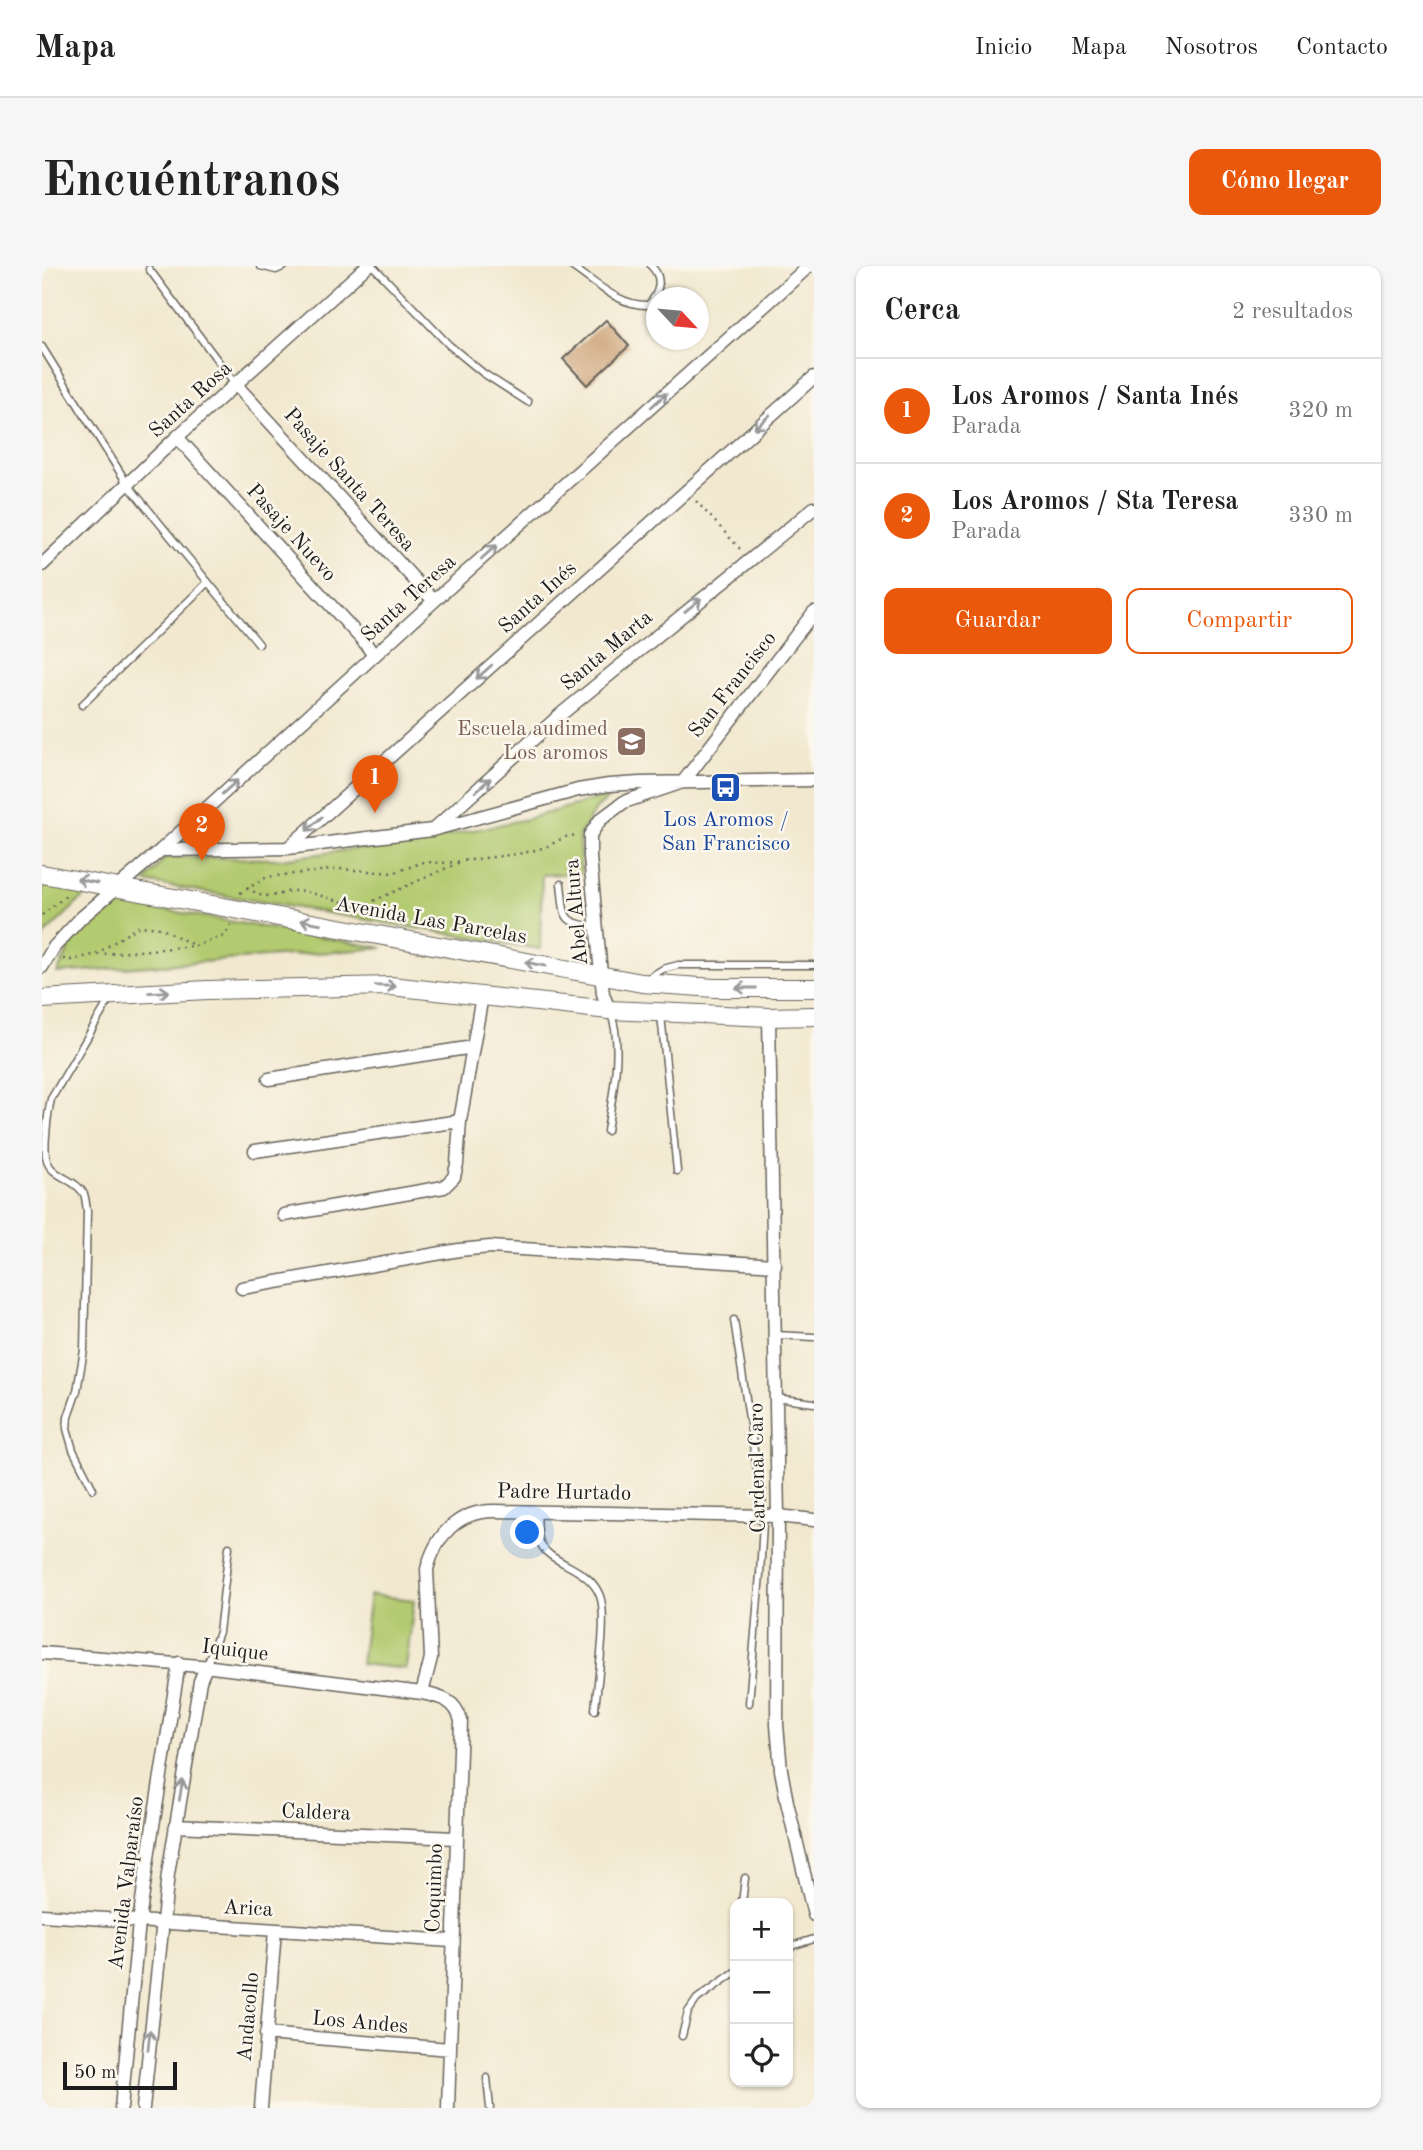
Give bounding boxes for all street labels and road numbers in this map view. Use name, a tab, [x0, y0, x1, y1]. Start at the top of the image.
street label: Santa Rosa	[146, 358, 236, 442]
street label: Pasaje Santa Teresa	[279, 404, 419, 556]
street label: Pasaje Nuevo	[242, 480, 340, 586]
street label: Santa Teresa	[358, 551, 460, 647]
street label: Santa Inés	[495, 558, 581, 638]
street label: Santa Marta	[557, 607, 657, 695]
street label: San Francisco	[685, 628, 781, 742]
street label: Abel Altura	[562, 858, 592, 966]
street label: Avenida Las Parcelas	[333, 894, 529, 948]
street label: Cardenal Caro	[746, 1403, 770, 1533]
street label: Padre Hurtado	[497, 1481, 631, 1505]
street label: Iquique	[200, 1636, 270, 1666]
street label: Avenida Valparaíso	[106, 1795, 148, 1971]
street label: Caldera	[281, 1801, 351, 1825]
street label: Coquimbo	[423, 1843, 447, 1933]
street label: Arica	[223, 1897, 273, 1921]
street label: Andacollo	[235, 1971, 263, 2063]
street label: Los Andes	[311, 2008, 409, 2038]

